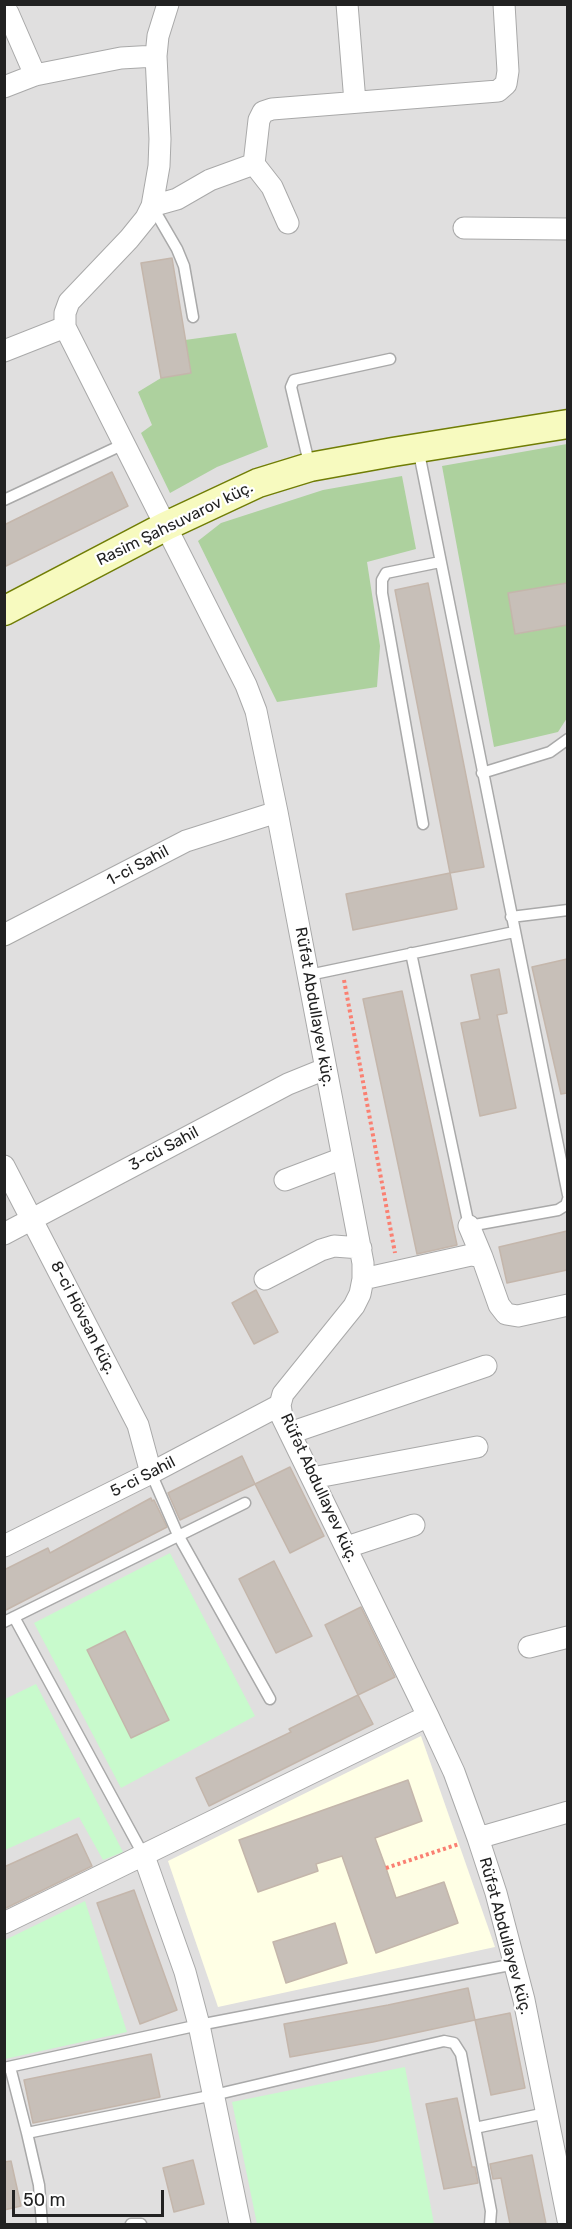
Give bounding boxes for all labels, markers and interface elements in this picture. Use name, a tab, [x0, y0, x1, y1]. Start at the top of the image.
street label: Rasim Şahsuvarov küç.	[94, 478, 256, 570]
street label: 1-ci Sahil	[104, 842, 172, 890]
street label: Rüfət Abdullayev küç.	[290, 926, 338, 1088]
street label: 3-cü Sahil	[126, 1123, 202, 1175]
street label: 8-ci Hövsan küç.	[46, 1258, 120, 1378]
street label: Rüfət Abdullayev küç.	[276, 1411, 362, 1565]
street label: 5-ci Sahil	[107, 1453, 179, 1501]
street label: Rüfət Abdullayev küç.	[475, 1855, 535, 2017]
scale bar	[15, 2178, 166, 2216]
text: 50 m	[23, 2189, 66, 2211]

